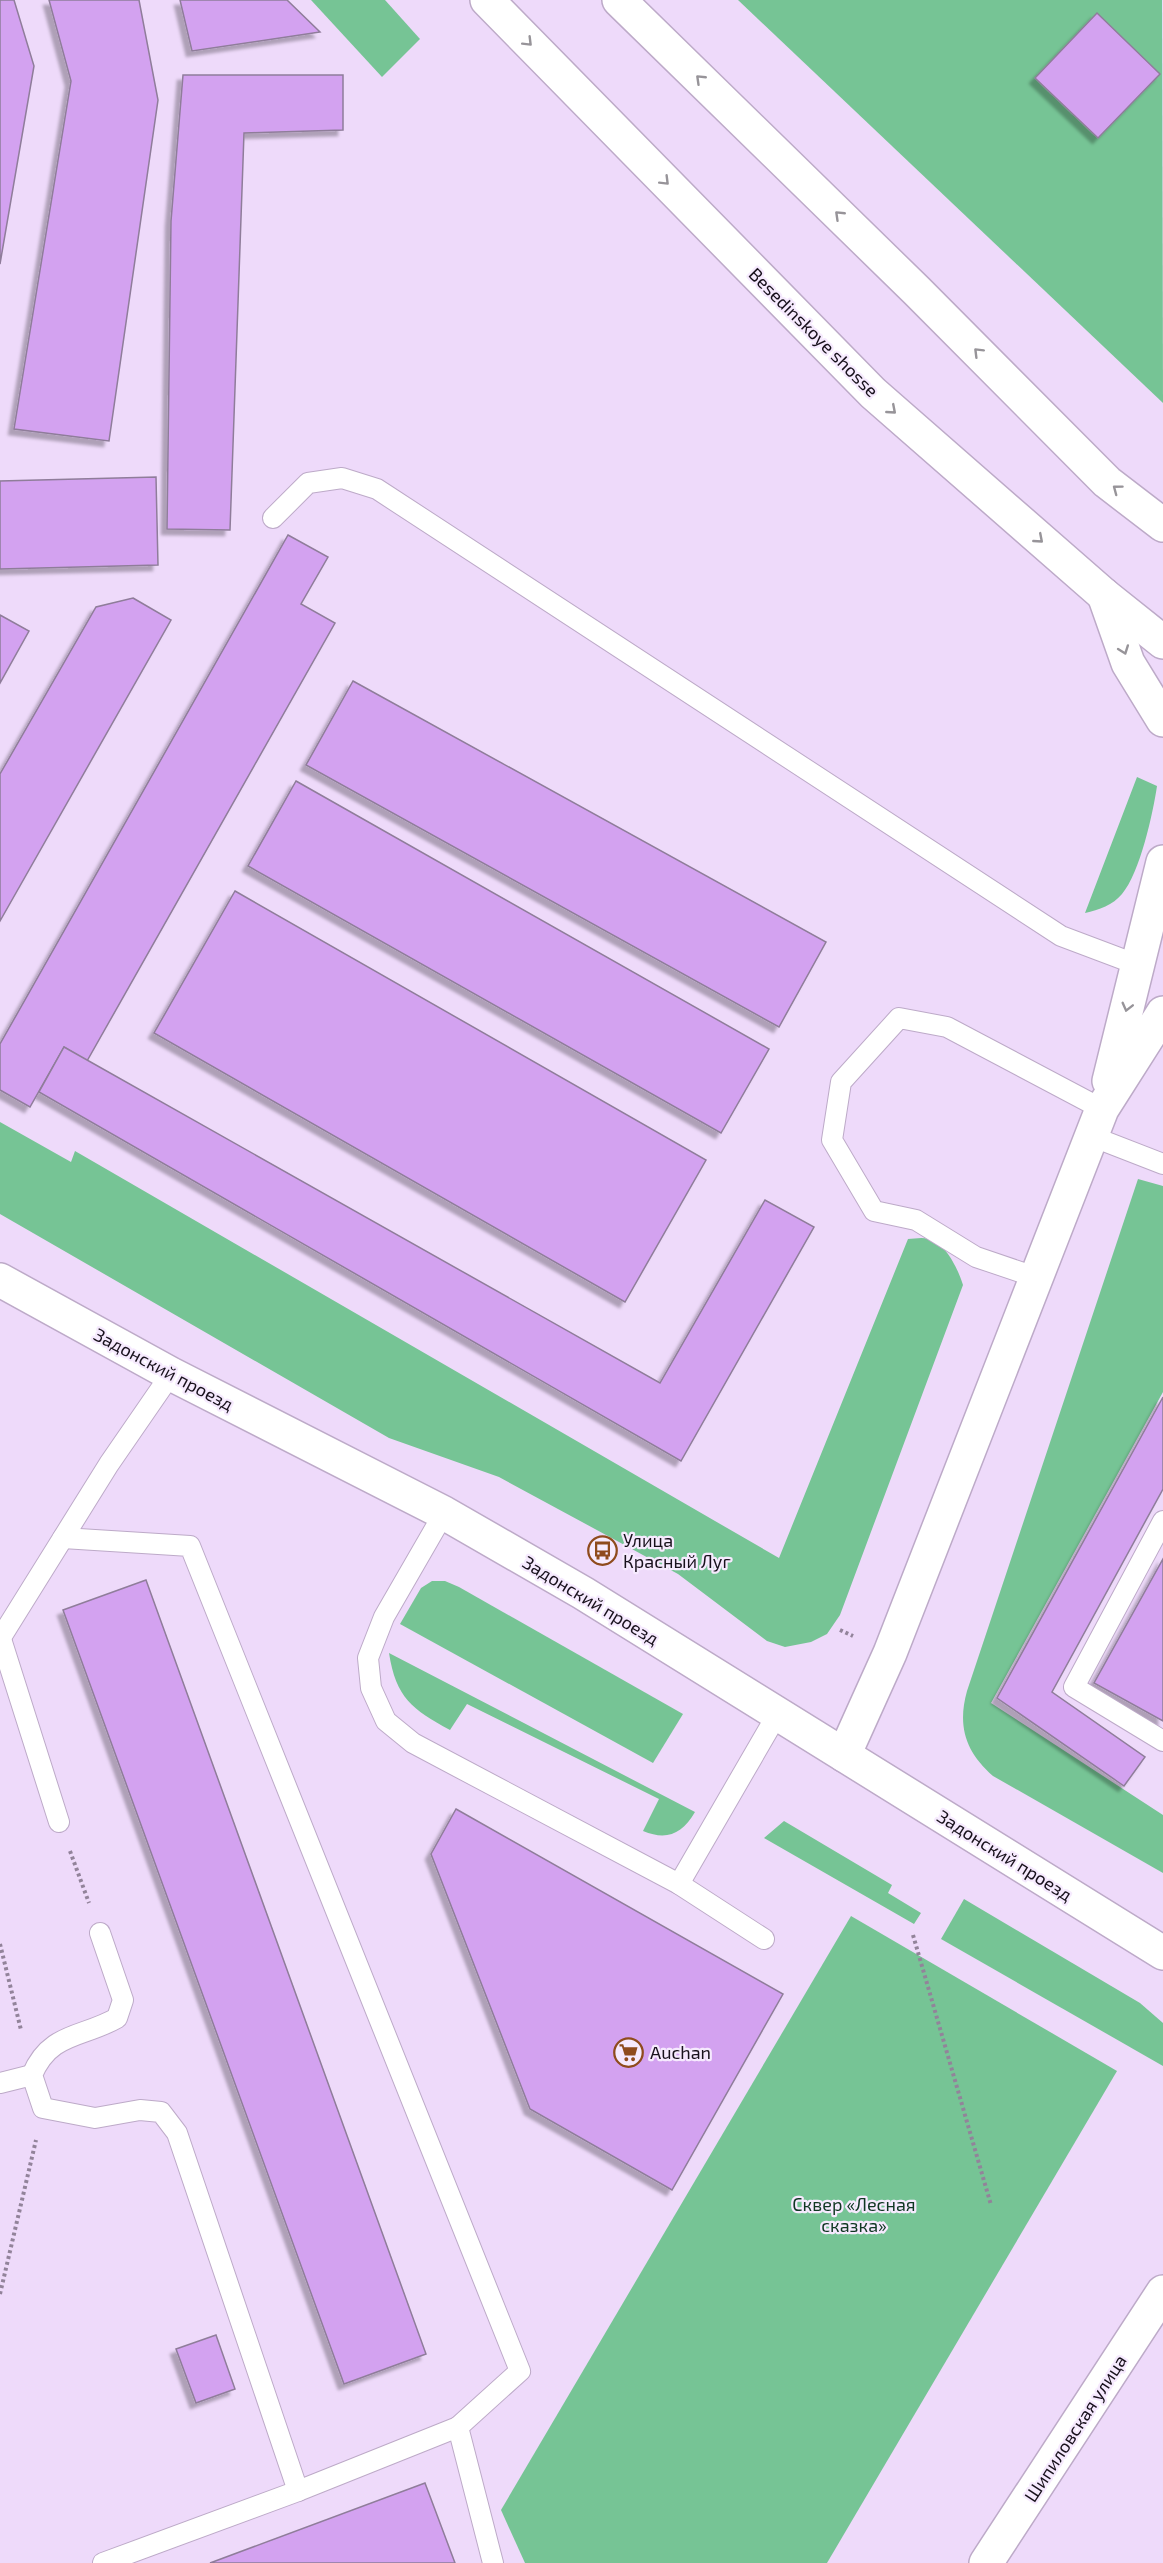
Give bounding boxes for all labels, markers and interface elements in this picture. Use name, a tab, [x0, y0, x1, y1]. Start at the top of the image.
one-way arrow	[521, 35, 532, 45]
one-way arrow	[696, 75, 707, 86]
one-way arrow	[657, 173, 668, 184]
one-way arrow	[836, 211, 846, 222]
street label: Besedinskoye shosse	[745, 263, 883, 401]
one-way arrow	[974, 349, 985, 359]
one-way arrow	[886, 403, 896, 414]
one-way arrow	[1112, 486, 1123, 497]
one-way arrow	[1032, 532, 1043, 543]
one-way arrow	[1116, 644, 1129, 655]
one-way arrow	[1122, 1002, 1135, 1012]
street label: Задонский проезд	[90, 1323, 238, 1415]
place label: Улица Красный Луг	[623, 1529, 731, 1572]
bus stop icon: Улица Красный Луг	[586, 1534, 618, 1566]
street label: Задонский проезд	[519, 1551, 663, 1649]
street label: Задонский проезд	[933, 1805, 1077, 1905]
supermarket icon: Auchan	[613, 2036, 645, 2068]
place label: Auchan	[650, 2041, 711, 2063]
park label: Сквер «Лесная сказка»	[792, 2193, 916, 2236]
street label: Шипиловская улица	[1019, 2350, 1131, 2506]

